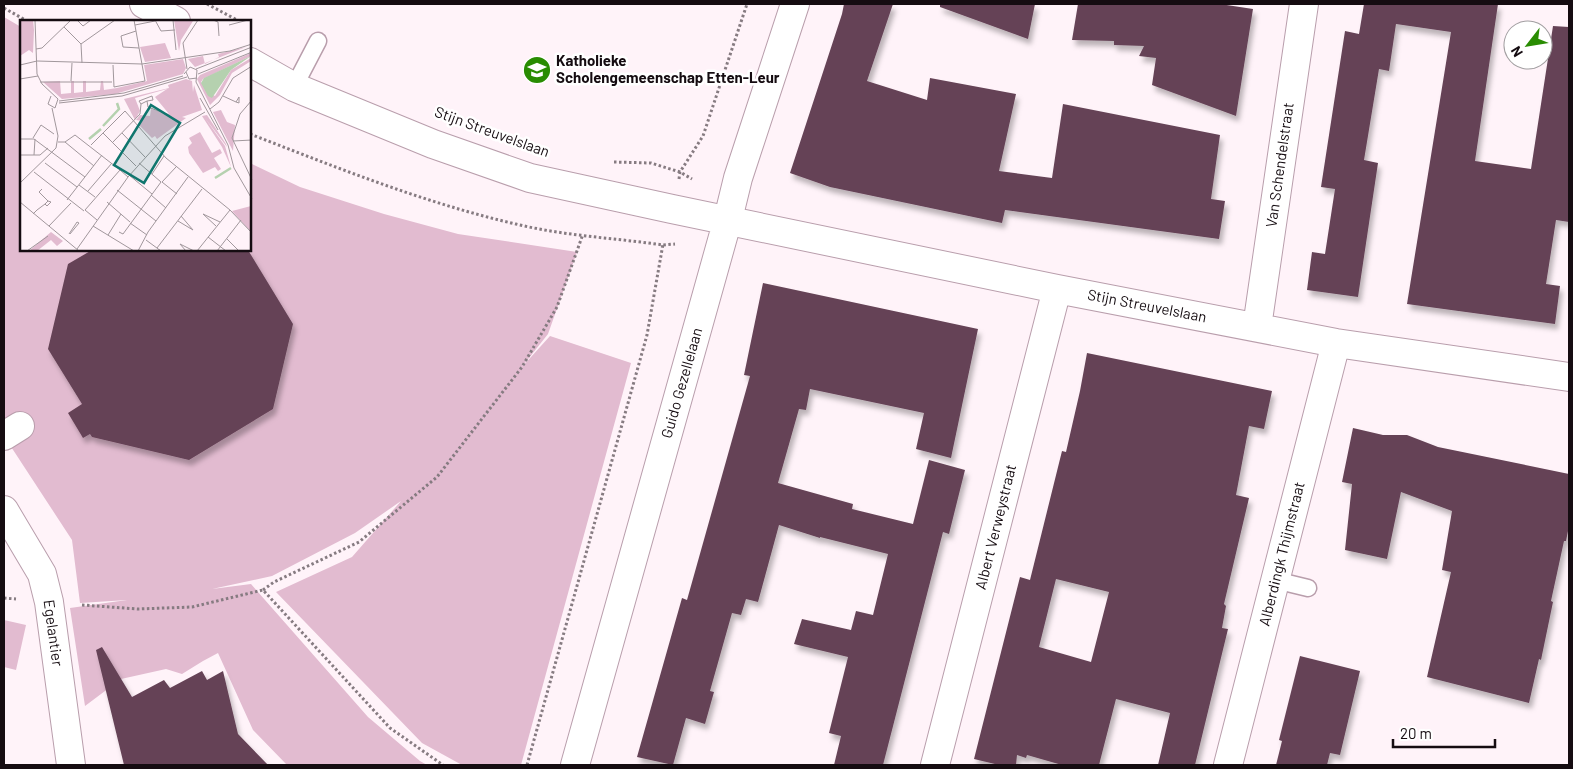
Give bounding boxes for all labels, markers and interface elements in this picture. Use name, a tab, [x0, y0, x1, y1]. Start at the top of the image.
inset map	[20, 20, 251, 251]
north arrow	[1503, 20, 1553, 70]
text: N	[1507, 44, 1526, 60]
place label: Katholieke Scholengemeenschap Etten-Leur	[556, 51, 780, 86]
school or university icon: Katholieke Scholengemeenschap Etten-Leur	[522, 55, 552, 85]
street label: Van Schendelstraat	[1261, 101, 1297, 228]
street label: Stijn Streuvelslaan	[432, 102, 552, 160]
street label: Stijn Streuvelslaan	[1086, 285, 1208, 325]
street label: Guido Gezellelaan	[657, 325, 705, 440]
street label: Albert Verweystraat	[971, 462, 1019, 591]
street label: Alberdingk Thijmstraat	[1254, 480, 1308, 628]
street label: Egelantier	[40, 598, 68, 668]
scale bar	[1393, 716, 1496, 748]
text: 20 m	[1400, 724, 1432, 742]

